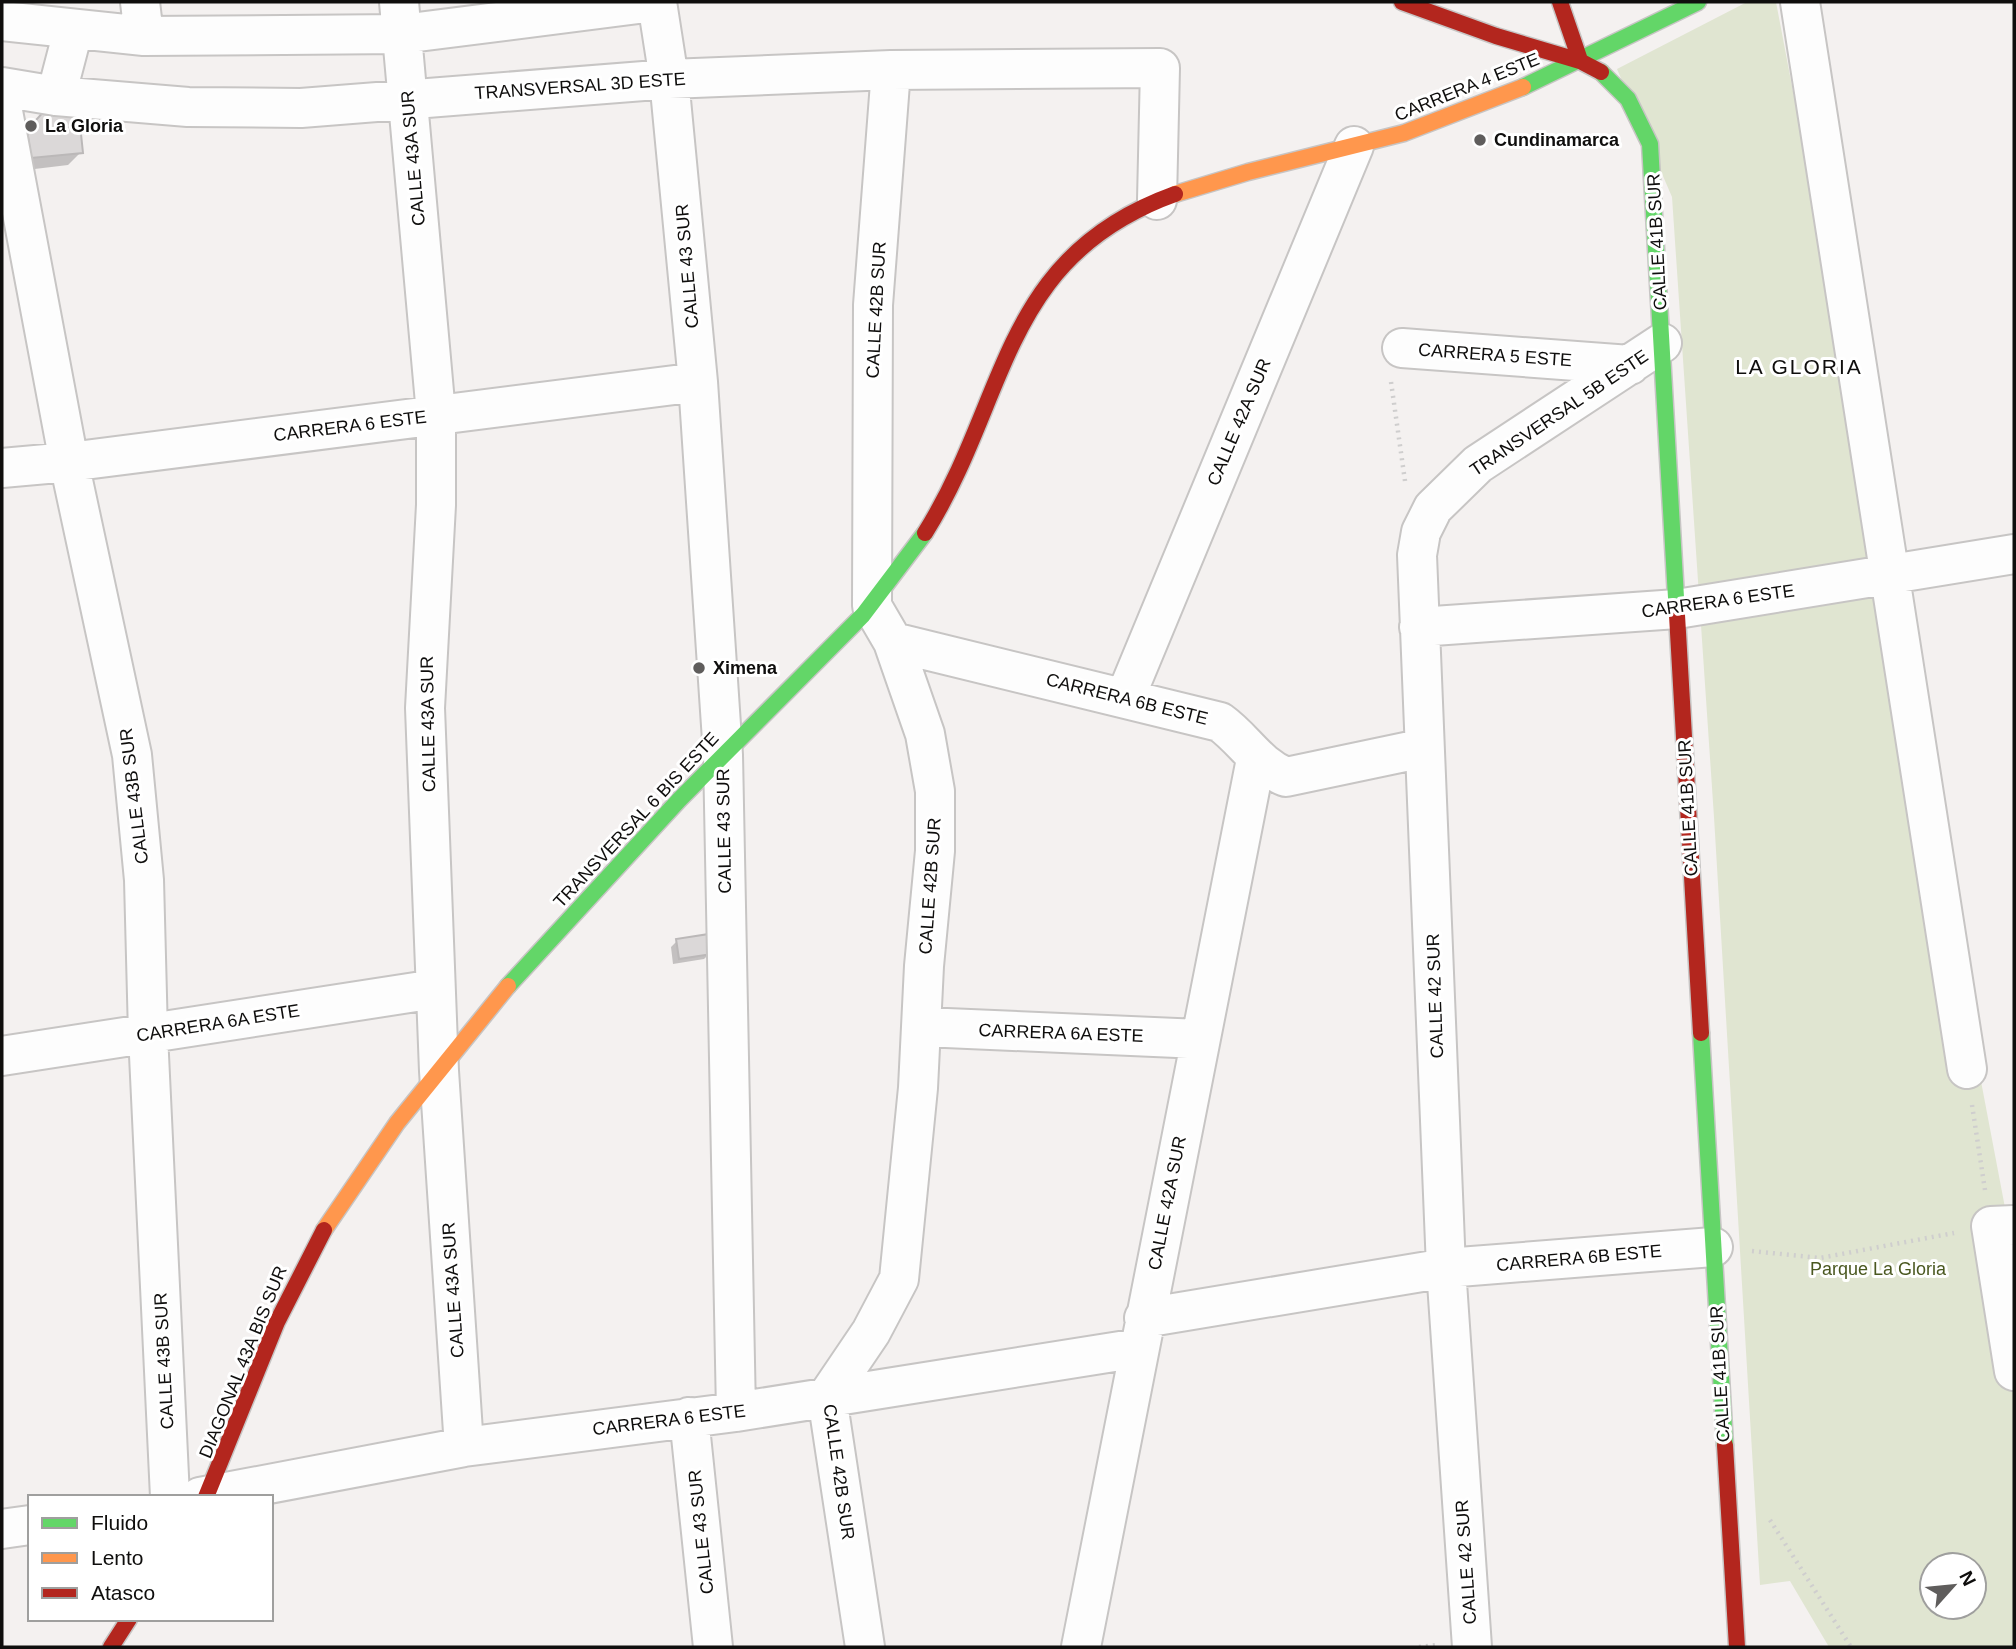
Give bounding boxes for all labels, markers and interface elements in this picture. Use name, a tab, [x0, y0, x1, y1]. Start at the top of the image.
street label: CARRERA 4 ESTE	[1392, 49, 1542, 125]
street label: TRANSVERSAL 3D ESTE	[474, 69, 686, 103]
street label: CALLE 43A SUR	[397, 89, 429, 227]
place label: La Gloria	[45, 116, 124, 136]
marker: La Gloria	[23, 118, 39, 134]
place label: Cundinamarca	[1494, 130, 1620, 150]
marker: Cundinamarca	[1472, 132, 1488, 148]
street label: CALLE 41B SUR	[1643, 173, 1671, 311]
street label: CALLE 43 SUR	[672, 203, 702, 329]
street label: CALLE 42B SUR	[862, 241, 890, 379]
street label: CARRERA 5 ESTE	[1417, 340, 1573, 370]
street label: TRANSVERSAL 5B ESTE	[1466, 346, 1652, 480]
street label: CALLE 42A SUR	[1203, 355, 1275, 489]
district label: LA GLORIA	[1735, 355, 1863, 378]
street label: CARRERA 6 ESTE	[272, 407, 428, 445]
street label: CARRERA 6 ESTE	[1640, 580, 1796, 622]
street label: CALLE 43A SUR	[417, 656, 439, 792]
place label: Ximena	[713, 658, 778, 678]
marker: Ximena	[691, 660, 707, 676]
street label: CARRERA 6B ESTE	[1044, 669, 1210, 729]
street label: CALLE 43B SUR	[116, 727, 152, 865]
street label: TRANSVERSAL 6 BIS ESTE	[549, 728, 723, 912]
street label: CALLE 41B SUR	[1674, 739, 1702, 877]
street label: CALLE 43 SUR	[713, 768, 735, 894]
street label: CALLE 42B SUR	[915, 817, 945, 955]
street label: CALLE 42 SUR	[1423, 933, 1447, 1059]
street label: CARRERA 6A ESTE	[135, 1000, 301, 1046]
street label: CARRERA 6A ESTE	[978, 1020, 1144, 1046]
street label: CALLE 42A SUR	[1144, 1134, 1190, 1272]
street label: CALLE 43A SUR	[438, 1221, 468, 1359]
street label: CARRERA 6B ESTE	[1495, 1241, 1663, 1275]
park label: Parque La Gloria	[1810, 1259, 1947, 1279]
street label: DIAGONAL 43A BIS SUR	[195, 1263, 291, 1461]
street label: CALLE 43B SUR	[150, 1292, 178, 1430]
street label: CALLE 41B SUR	[1706, 1305, 1734, 1443]
street label: CARRERA 6 ESTE	[591, 1401, 747, 1439]
street label: CALLE 42B SUR	[820, 1403, 858, 1541]
street label: CALLE 43 SUR	[685, 1469, 717, 1595]
legend	[28, 1495, 273, 1621]
street label: CALLE 42 SUR	[1452, 1499, 1480, 1625]
text: Fluido	[91, 1511, 148, 1534]
text: Lento	[91, 1546, 144, 1569]
north arrow	[1918, 1551, 1988, 1621]
text: N	[1955, 1568, 1980, 1589]
text: Atasco	[91, 1581, 155, 1604]

